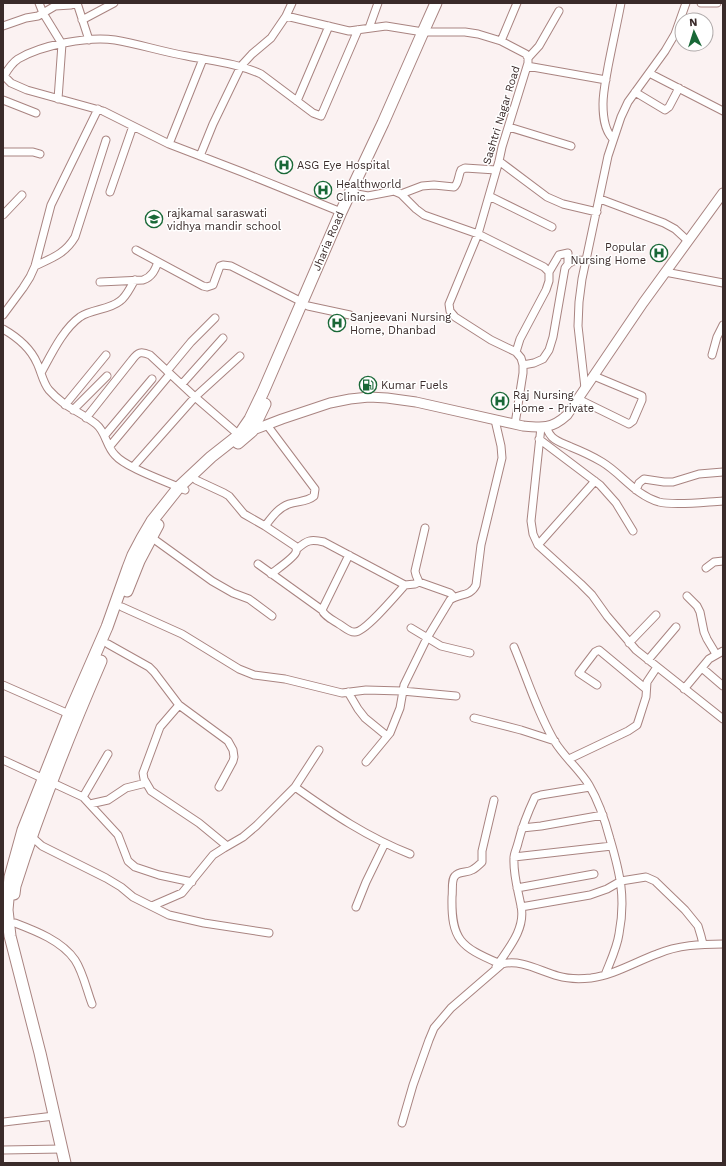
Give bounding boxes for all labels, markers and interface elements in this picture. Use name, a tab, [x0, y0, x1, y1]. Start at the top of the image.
north arrow	[674, 12, 714, 52]
text: N	[689, 16, 698, 29]
street label: Sashtri Nagar Road	[480, 64, 523, 166]
hospital icon: ASG Eye Hospital	[274, 155, 294, 175]
place label: ASG Eye Hospital	[297, 159, 390, 172]
place label: Healthworld Clinic	[336, 178, 401, 204]
hospital icon: Healthworld Clinic	[313, 180, 333, 200]
place label: rajkamal saraswati vidhya mandir school	[167, 207, 282, 233]
school or university icon: rajkamal saraswati vidhya mandir school	[144, 209, 164, 229]
street label: Jharia Road	[310, 210, 347, 273]
place label: Popular Nursing Home	[570, 241, 647, 267]
hospital icon: Popular Nursing Home	[649, 243, 669, 263]
place label: Sanjeevani Nursing Home, Dhanbad	[350, 311, 451, 337]
hospital icon: Sanjeevani Nursing Home, Dhanbad	[327, 313, 347, 333]
fuel station icon: Kumar Fuels	[358, 375, 378, 395]
place label: Kumar Fuels	[381, 379, 448, 392]
place label: Raj Nursing Home - Private	[513, 389, 594, 415]
hospital icon: Raj Nursing Home - Private	[490, 391, 510, 411]

